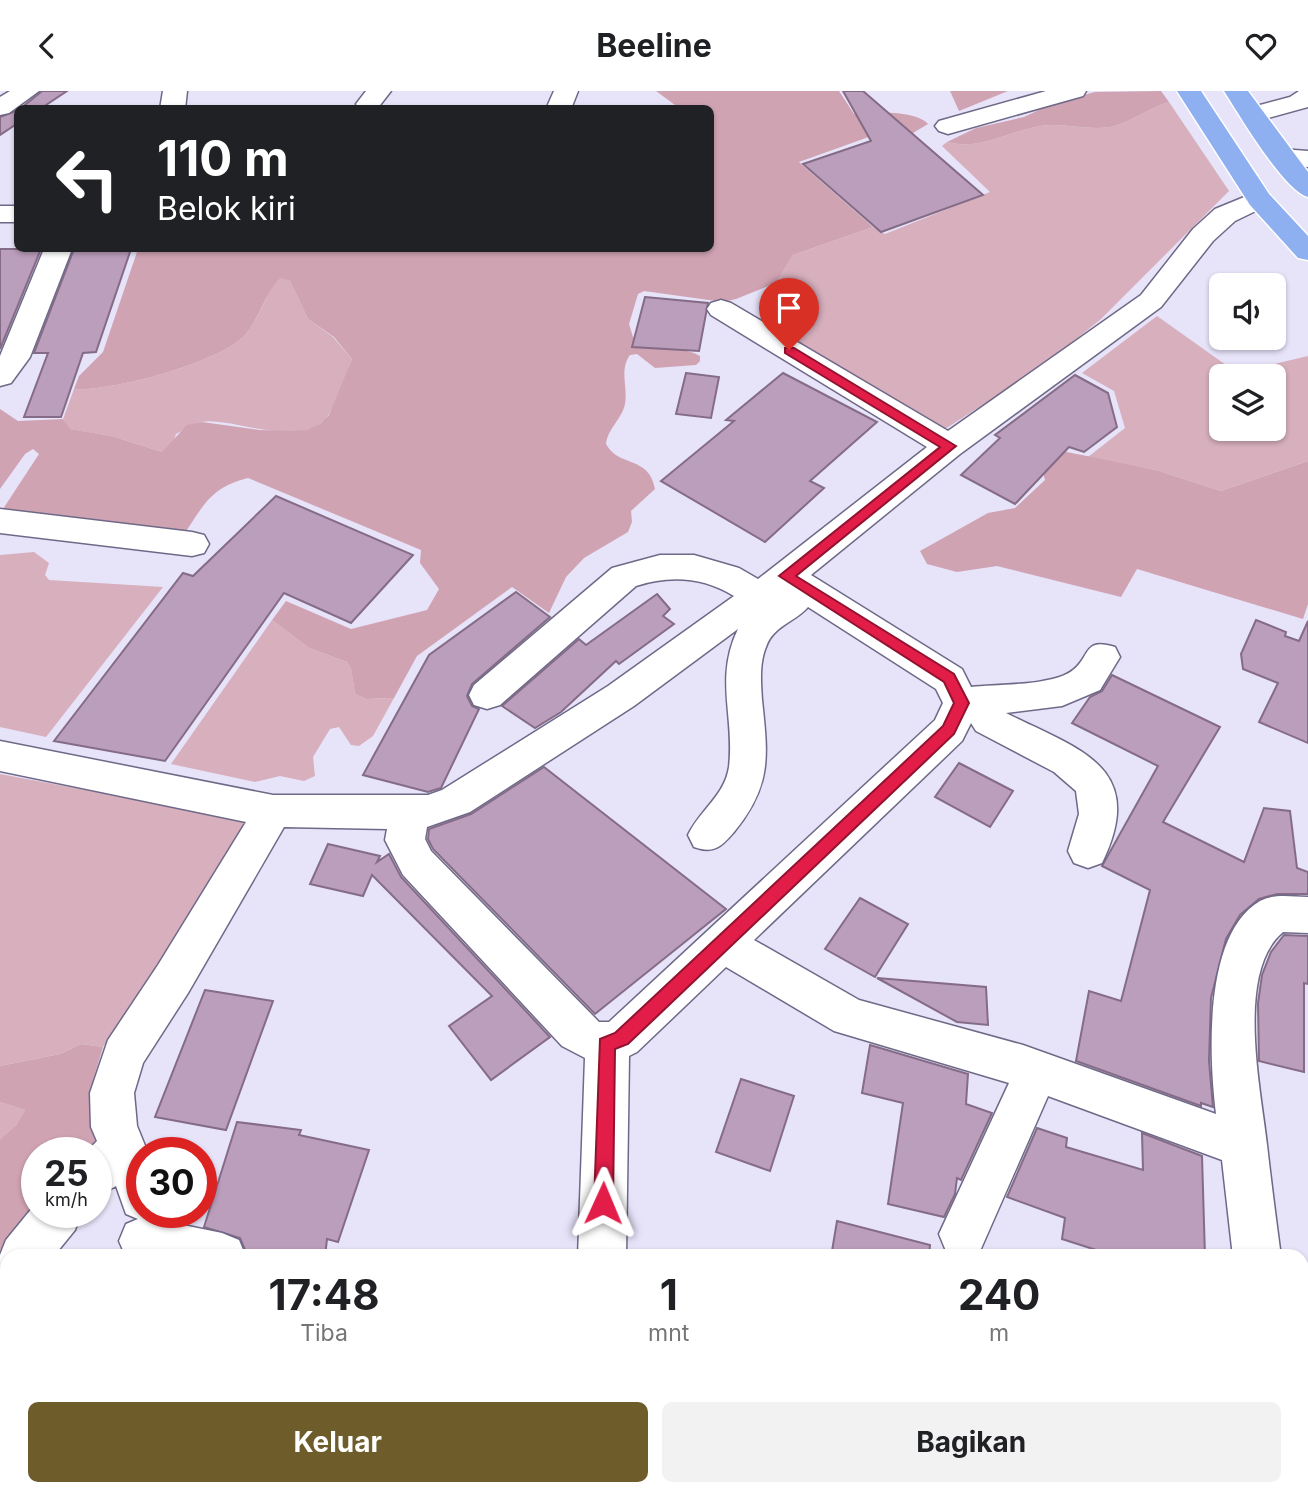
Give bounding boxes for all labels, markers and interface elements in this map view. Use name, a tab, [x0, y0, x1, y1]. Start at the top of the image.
text: Beeline	[596, 26, 712, 65]
icon: back	[28, 27, 66, 65]
icon: heart	[1242, 27, 1280, 65]
text: 110 m	[157, 129, 289, 188]
icon: left	[42, 133, 133, 224]
text: Belok kiri	[157, 189, 296, 228]
map controls	[1209, 273, 1286, 441]
button: sound	[1209, 273, 1286, 350]
pin	[759, 278, 819, 350]
icon: arrive	[770, 289, 808, 327]
button: layers	[1209, 364, 1286, 441]
speed limit sign: 30	[126, 1137, 217, 1228]
text: 25	[44, 1152, 89, 1194]
position arrow	[566, 1166, 640, 1240]
text: km/h	[45, 1189, 88, 1210]
text: 17:48	[269, 1269, 379, 1320]
text: 1	[660, 1269, 678, 1320]
text: 240	[958, 1269, 1040, 1320]
text: Tiba	[300, 1319, 348, 1347]
text: mnt	[648, 1319, 689, 1347]
text: m	[989, 1319, 1009, 1347]
button: Keluar	[28, 1402, 648, 1482]
button: Bagikan	[662, 1402, 1281, 1482]

